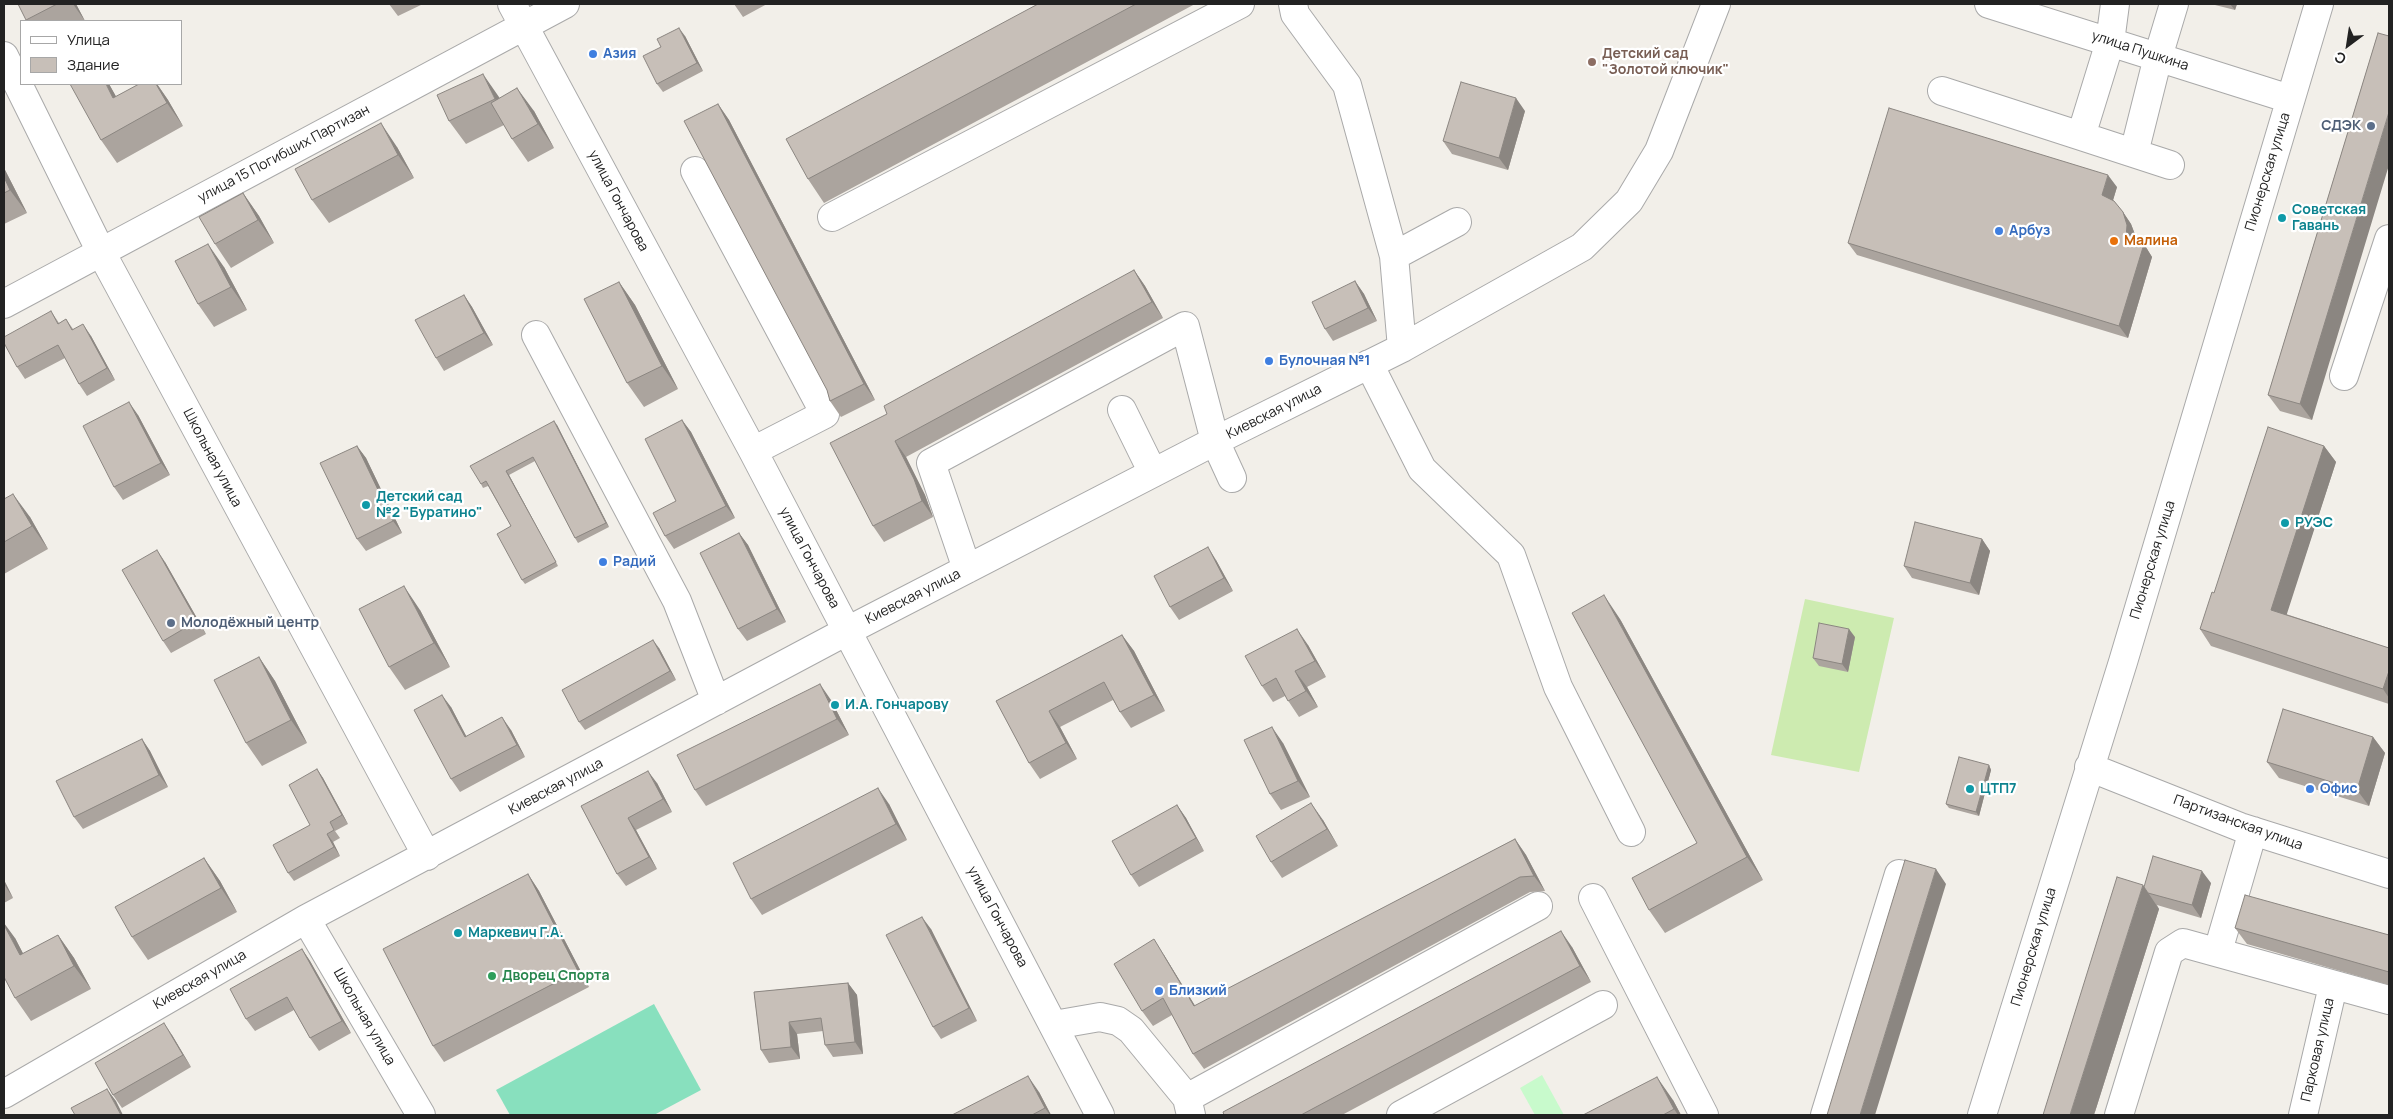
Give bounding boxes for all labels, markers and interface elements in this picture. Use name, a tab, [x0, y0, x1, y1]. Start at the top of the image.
legend	[20, 20, 182, 85]
north arrow	[2323, 20, 2373, 70]
street label: улица Пушкина	[2089, 27, 2191, 75]
text: Улица	[67, 29, 110, 50]
place label: Азия	[603, 46, 636, 62]
place label: Детский сад "Золотой ключик"	[1602, 46, 1729, 78]
text: С	[2331, 47, 2349, 69]
marker: Азия	[587, 48, 599, 60]
text: Здание	[67, 54, 119, 75]
marker: Детский сад "Золотой ключик"	[1586, 56, 1598, 68]
street label: улица 15 Погибших Партизан	[195, 102, 373, 206]
street label: Пионерская улица	[2242, 111, 2294, 233]
place label: СДЭК	[2321, 118, 2361, 134]
marker: СДЭК	[2365, 120, 2377, 132]
street label: улица Гончарова	[584, 147, 652, 255]
place label: Советская Гавань	[2292, 202, 2366, 234]
marker: Советская Гавань	[2276, 212, 2288, 224]
place label: Арбуз	[2009, 223, 2050, 239]
marker: Арбуз	[1993, 225, 2005, 237]
place label: Малина	[2124, 233, 2178, 249]
marker: Малина	[2108, 235, 2120, 247]
place label: Булочная №1	[1279, 353, 1370, 369]
marker: Булочная №1	[1263, 355, 1275, 367]
street label: Киевская улица	[1224, 381, 1324, 443]
street label: Школьная улица	[179, 406, 245, 510]
place label: Детский сад №2 "Буратино"	[376, 489, 482, 522]
marker: Детский сад №2 "Буратино"	[360, 499, 372, 511]
street label: Пионерская улица	[2127, 499, 2179, 621]
street label: улица Гончарова	[775, 504, 843, 612]
place label: РУЭС	[2295, 515, 2333, 531]
marker: РУЭС	[2279, 517, 2291, 529]
place label: Радий	[613, 554, 656, 570]
marker: Радий	[597, 556, 609, 568]
street label: Киевская улица	[863, 566, 963, 628]
place label: Молодёжный центр	[181, 615, 319, 631]
marker: Молодёжный центр	[165, 617, 177, 629]
place label: И.А. Гончарову	[845, 697, 949, 713]
marker: И.А. Гончарову	[829, 699, 841, 711]
street label: Киевская улица	[506, 755, 606, 819]
place label: ЦТП7	[1980, 781, 2017, 797]
place label: Офис	[2320, 781, 2358, 797]
marker: ЦТП7	[1964, 783, 1976, 795]
marker: Офис	[2304, 783, 2316, 795]
street label: Партизанская улица	[2171, 792, 2305, 854]
street label: улица Гончарова	[963, 863, 1031, 971]
street label: Пионерская улица	[2008, 886, 2060, 1008]
place label: Маркевич Г.А.	[468, 925, 564, 941]
marker: Маркевич Г.А.	[452, 927, 464, 939]
street label: Киевская улица	[151, 947, 249, 1013]
street label: Школьная улица	[329, 965, 399, 1069]
place label: Дворец Спорта	[502, 968, 609, 984]
marker: Дворец Спорта	[486, 970, 498, 982]
place label: Близкий	[1169, 983, 1227, 999]
marker: Близкий	[1153, 985, 1165, 997]
street label: Парковая улица	[2298, 996, 2338, 1104]

